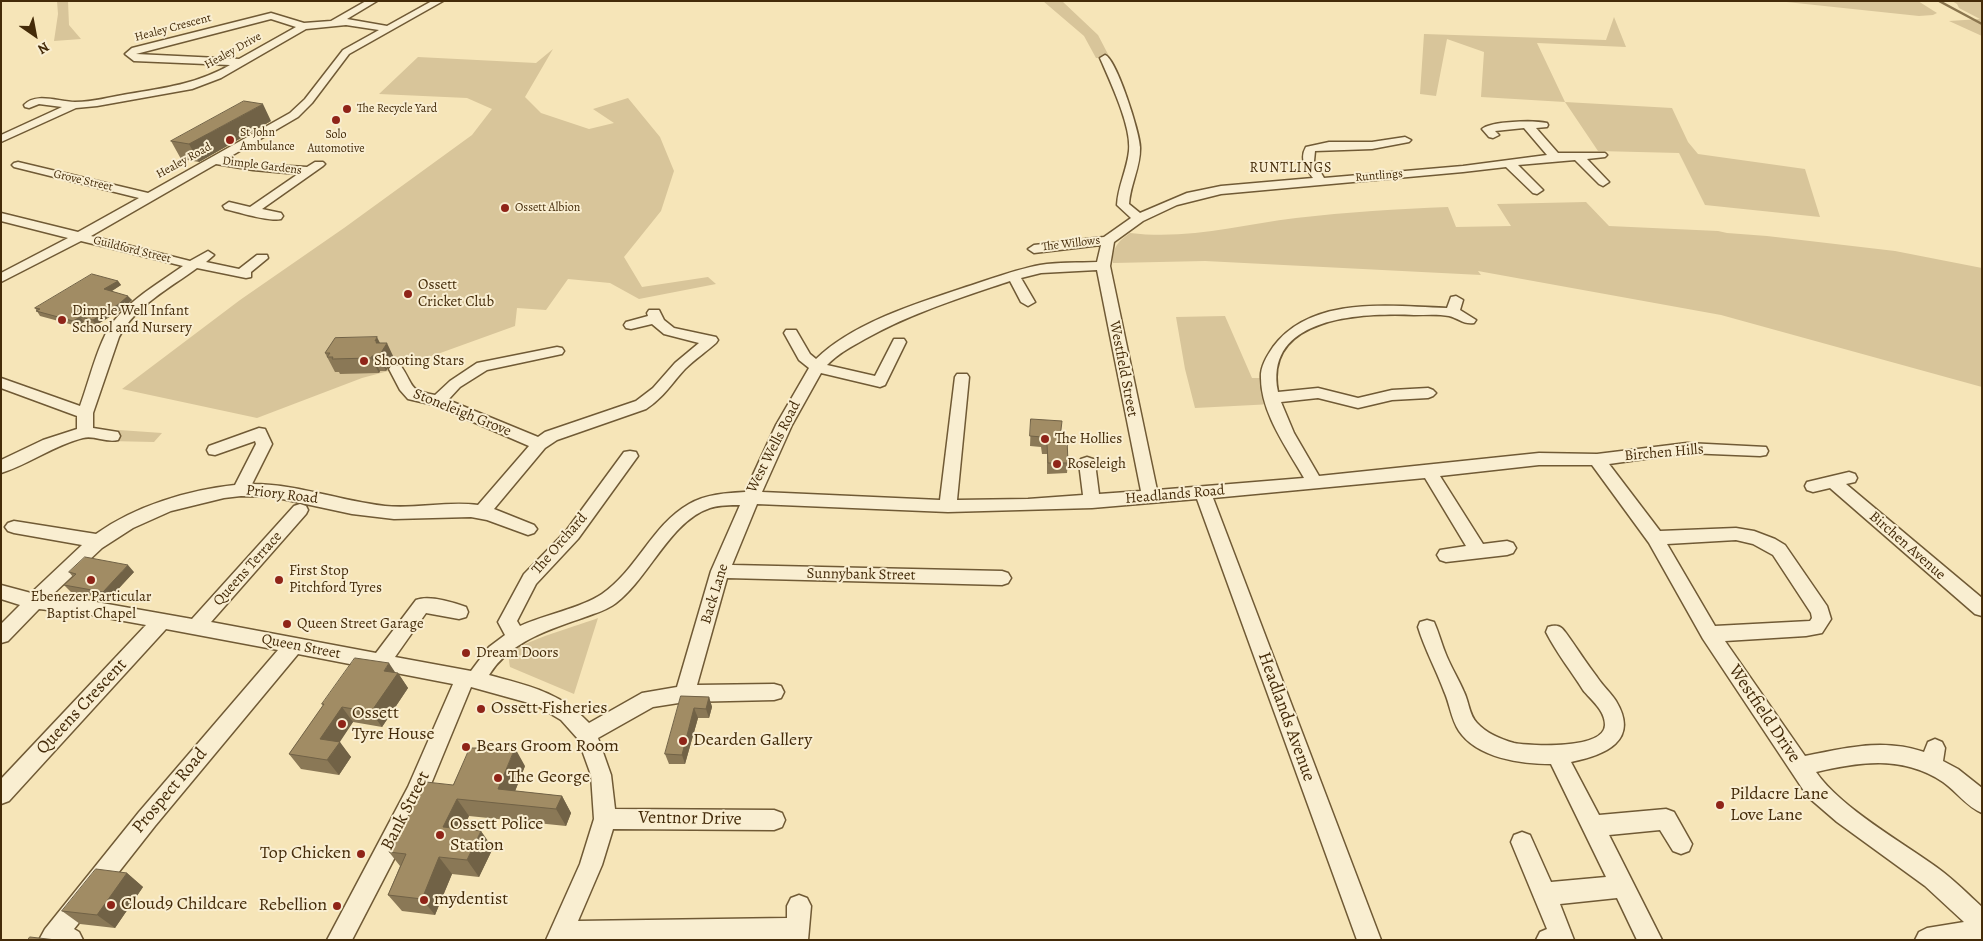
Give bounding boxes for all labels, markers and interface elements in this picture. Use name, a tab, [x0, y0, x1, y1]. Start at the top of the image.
north arrow	[10, 10, 60, 60]
street label: Healey Crescent	[133, 11, 213, 45]
street label: Healey Drive	[202, 29, 264, 73]
text: N	[34, 37, 53, 59]
place label: The Recycle Yard	[357, 102, 437, 116]
marker: The Recycle Yard	[341, 103, 353, 115]
marker: Solo Automotive	[330, 114, 342, 126]
place label: St John Ambulance	[240, 126, 295, 154]
place label: Solo Automotive	[307, 128, 365, 156]
marker: St John Ambulance	[224, 134, 236, 146]
street label: Healey Road	[154, 140, 214, 182]
street label: Dimple Gardens	[221, 154, 303, 178]
district label: RUNTLINGS	[1248, 161, 1334, 177]
street label: Grove Street	[52, 167, 114, 195]
street label: Runtlings	[1355, 167, 1403, 185]
place label: Ossett Albion	[515, 201, 580, 215]
marker: Ossett Albion	[499, 202, 511, 214]
street label: Guildford Street	[92, 233, 172, 267]
street label: The Willows	[1041, 233, 1101, 255]
place label: Ossett Cricket Club	[418, 276, 494, 311]
marker: Ossett Cricket Club	[402, 288, 414, 300]
place label: Dimple Well Infant School and Nursery	[72, 302, 192, 337]
marker: Dimple Well Infant School and Nursery	[56, 314, 68, 326]
street label: Westfield Street	[1105, 319, 1141, 419]
place label: Shooting Stars	[374, 352, 464, 370]
marker: Shooting Stars	[358, 355, 370, 367]
street label: Stoneleigh Grove	[410, 385, 514, 441]
street label: West Wells Road	[743, 398, 805, 496]
place label: The Hollies	[1055, 430, 1122, 448]
marker: The Hollies	[1039, 433, 1051, 445]
street label: Birchen Hills	[1624, 441, 1704, 465]
place label: Roseleigh	[1067, 455, 1126, 473]
marker: Roseleigh	[1051, 458, 1063, 470]
street label: Priory Road	[245, 482, 319, 508]
street label: Headlands Road	[1124, 482, 1226, 508]
street label: Birchen Avenue	[1865, 508, 1949, 584]
street label: The Orchard	[528, 510, 592, 578]
street label: Queens Terrace	[210, 528, 286, 610]
place label: First Stop Pitchford Tyres	[289, 562, 382, 597]
street label: Back Lane	[697, 562, 733, 626]
street label: Sunnybank Street	[806, 565, 916, 585]
marker: Ebenezer Particular Baptist Chapel	[85, 574, 97, 586]
marker: First Stop Pitchford Tyres	[273, 574, 285, 586]
place label: Ebenezer Particular Baptist Chapel	[30, 588, 152, 623]
place label: Queen Street Garage	[297, 615, 424, 633]
marker: Queen Street Garage	[281, 618, 293, 630]
street label: Queen Street	[260, 631, 342, 663]
place label: Dream Doors	[476, 644, 559, 662]
marker: Dream Doors	[460, 647, 472, 659]
street label: Headlands Avenue	[1253, 649, 1319, 785]
street label: Queens Crescent	[32, 655, 132, 759]
street label: Westfield Drive	[1723, 661, 1805, 767]
place label: Ossett Fisheries	[491, 698, 608, 720]
place label: Ossett Tyre House	[352, 703, 435, 746]
marker: Ossett Fisheries	[475, 703, 487, 715]
marker: Ossett Tyre House	[336, 718, 348, 730]
place label: Dearden Gallery	[693, 730, 812, 752]
marker: Dearden Gallery	[677, 735, 689, 747]
place label: Bears Groom Room	[476, 736, 619, 758]
marker: Bears Groom Room	[460, 741, 472, 753]
street label: Prospect Road	[128, 744, 212, 838]
place label: The George	[508, 767, 590, 789]
street label: Bank Street	[377, 768, 435, 854]
marker: The George	[492, 772, 504, 784]
place label: Pildacre Lane Love Lane	[1730, 784, 1829, 826]
marker: Pildacre Lane Love Lane	[1714, 799, 1726, 811]
street label: Ventnor Drive	[638, 807, 742, 831]
place label: Ossett Police Station	[450, 814, 543, 856]
marker: Ossett Police Station	[434, 829, 446, 841]
place label: Top Chicken	[260, 843, 351, 865]
marker: Top Chicken	[355, 848, 367, 860]
place label: mydentist	[434, 889, 508, 911]
place label: Cloud9 Childcare	[121, 894, 247, 916]
marker: mydentist	[418, 894, 430, 906]
place label: Rebellion	[259, 895, 327, 917]
marker: Cloud9 Childcare	[105, 899, 117, 911]
marker: Rebellion	[331, 900, 343, 912]

